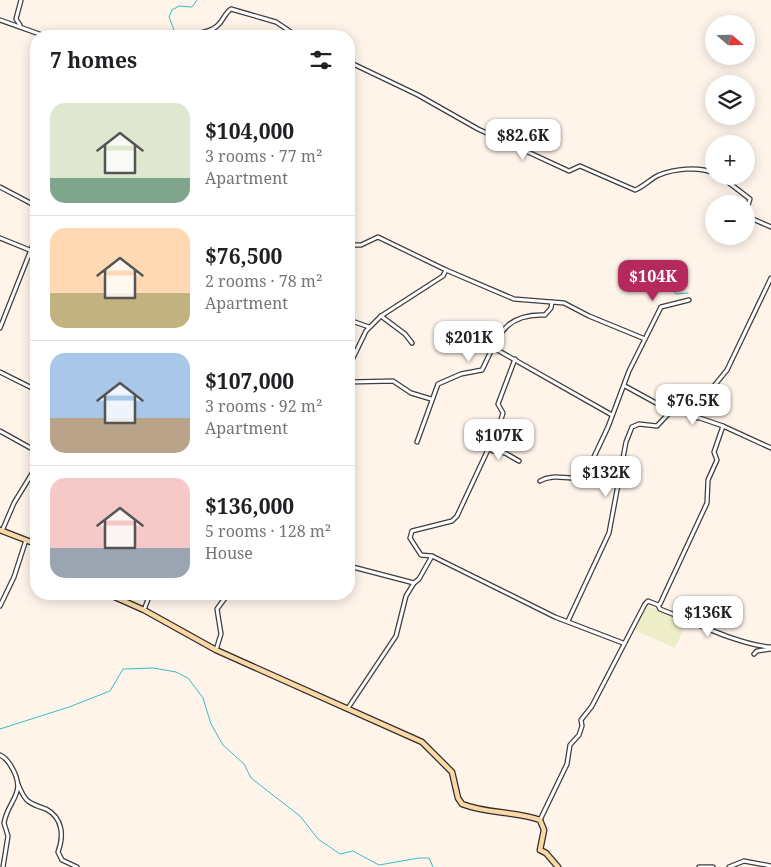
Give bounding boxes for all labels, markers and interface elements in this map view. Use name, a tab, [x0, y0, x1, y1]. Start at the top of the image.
north arrow	[705, 15, 755, 65]
map controls	[705, 15, 755, 245]
text: 7 homes	[50, 46, 137, 74]
icon: filters	[307, 46, 335, 74]
button: layers	[705, 75, 755, 125]
text: $104,000	[205, 117, 294, 145]
pin: $82.6K	[482, 119, 564, 161]
icon: home	[90, 123, 150, 183]
text: $82.6K	[497, 124, 549, 146]
button: +	[705, 135, 755, 185]
text: 3 rooms · 77 m²	[205, 145, 322, 167]
text: Apartment	[205, 167, 288, 189]
button: −	[705, 195, 755, 245]
text: $76,500	[205, 242, 282, 270]
icon: home	[90, 248, 150, 308]
pin: $104K	[618, 260, 688, 302]
text: $104K	[629, 265, 677, 287]
text: 2 rooms · 78 m²	[205, 270, 322, 292]
text: Apartment	[205, 292, 288, 314]
pin: $201K	[434, 320, 504, 363]
text: $201K	[445, 326, 493, 348]
text: $107,000	[205, 367, 294, 395]
icon: home	[90, 373, 150, 433]
pin: $76.5K	[652, 384, 734, 426]
text: $76.5K	[667, 389, 719, 411]
text: 3 rooms · 92 m²	[205, 395, 322, 417]
text: Apartment	[205, 417, 288, 439]
pin: $107K	[464, 418, 534, 461]
text: $107K	[475, 424, 523, 446]
pin: $132K	[571, 456, 641, 498]
text: $132K	[582, 461, 630, 483]
text: $136,000	[205, 492, 294, 520]
icon: home	[90, 498, 150, 558]
text: 5 rooms · 128 m²	[205, 520, 331, 542]
text: House	[205, 542, 253, 564]
pin: $136K	[673, 596, 743, 638]
text: $136K	[684, 601, 732, 623]

